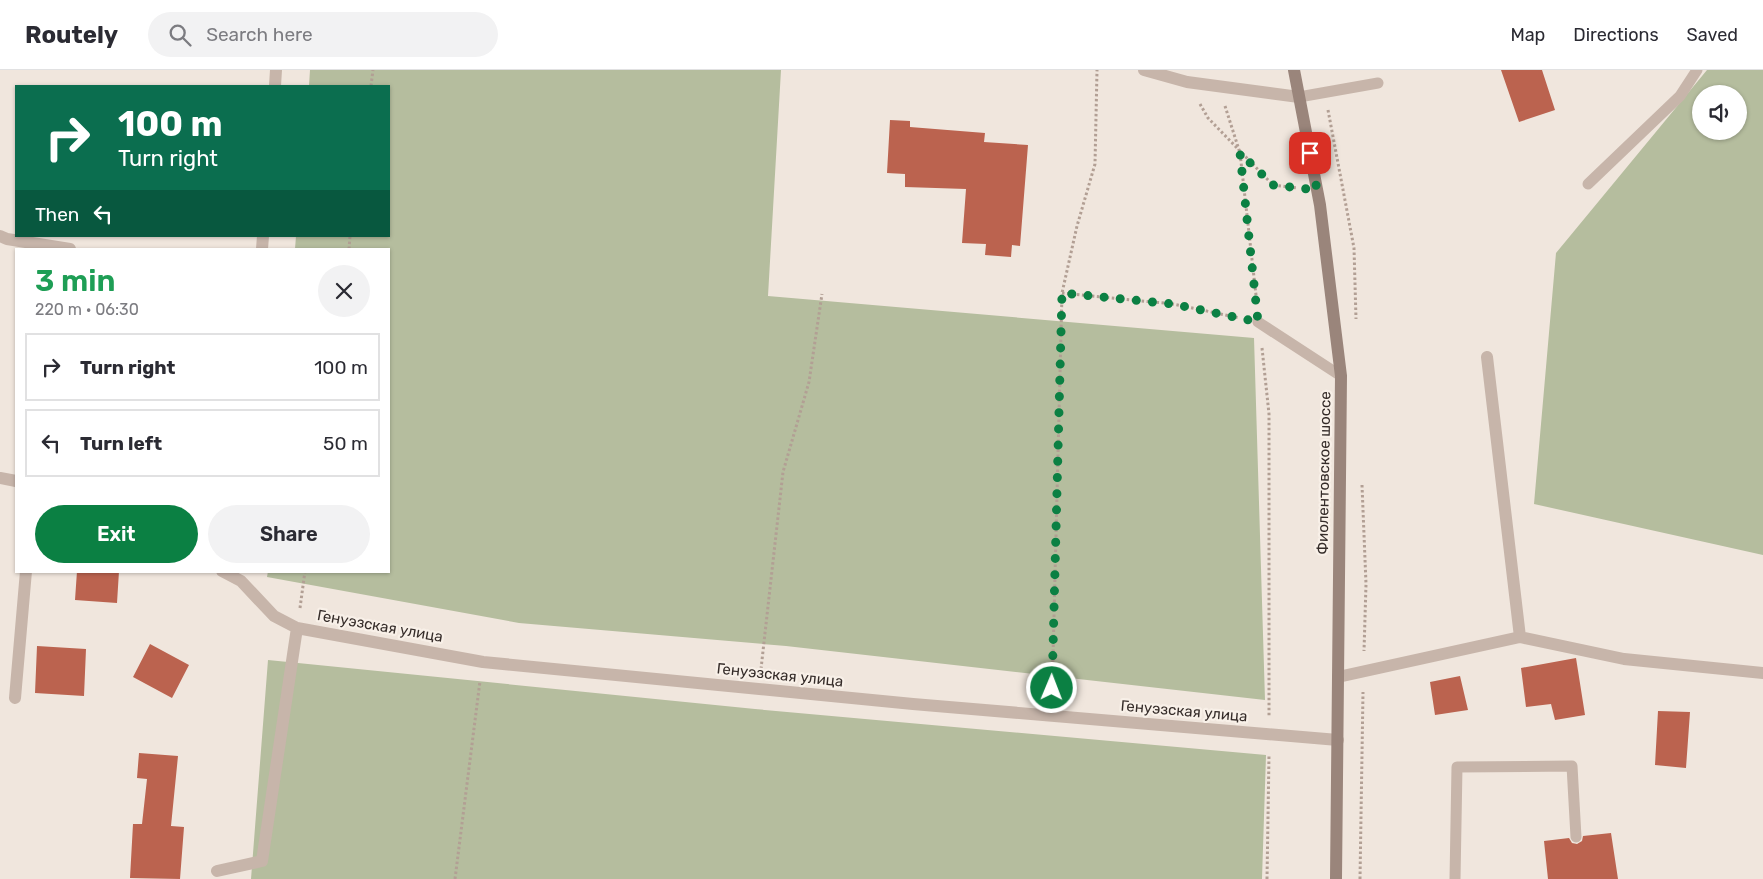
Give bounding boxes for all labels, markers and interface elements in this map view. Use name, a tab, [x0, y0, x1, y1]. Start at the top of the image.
search box	[148, 12, 498, 57]
text: Routely	[25, 21, 118, 49]
icon: search	[166, 21, 194, 49]
text: Search here	[206, 23, 313, 46]
text: Map	[1510, 24, 1545, 46]
text: Directions	[1573, 24, 1659, 46]
text: Saved	[1687, 24, 1738, 46]
map controls	[1692, 85, 1747, 140]
button: sound	[1692, 85, 1747, 140]
text: 100 m	[118, 103, 223, 145]
icon: right	[35, 105, 100, 170]
pin	[1289, 132, 1331, 174]
icon: arrive	[1296, 139, 1324, 167]
text: Turn right	[118, 145, 218, 172]
icon: left	[89, 200, 117, 228]
text: Then	[35, 203, 79, 226]
text: 3 min	[35, 263, 115, 299]
button: close	[318, 265, 370, 317]
text: 220 m · 06:30	[35, 300, 139, 319]
icon: right	[37, 353, 65, 381]
text: Turn right	[80, 356, 175, 379]
text: 100 m	[314, 356, 368, 379]
street label: Фиолентовское шоссе	[1314, 391, 1334, 555]
icon: left	[37, 429, 65, 457]
text: Turn left	[80, 432, 162, 455]
text: 50 m	[323, 432, 368, 455]
button: Exit	[35, 505, 198, 563]
button: Share	[208, 505, 370, 563]
street label: Генуэзская улица	[316, 606, 444, 646]
street label: Генуэзская улица	[716, 659, 844, 691]
position arrow	[1025, 661, 1077, 713]
street label: Генуэзская улица	[1120, 696, 1248, 726]

